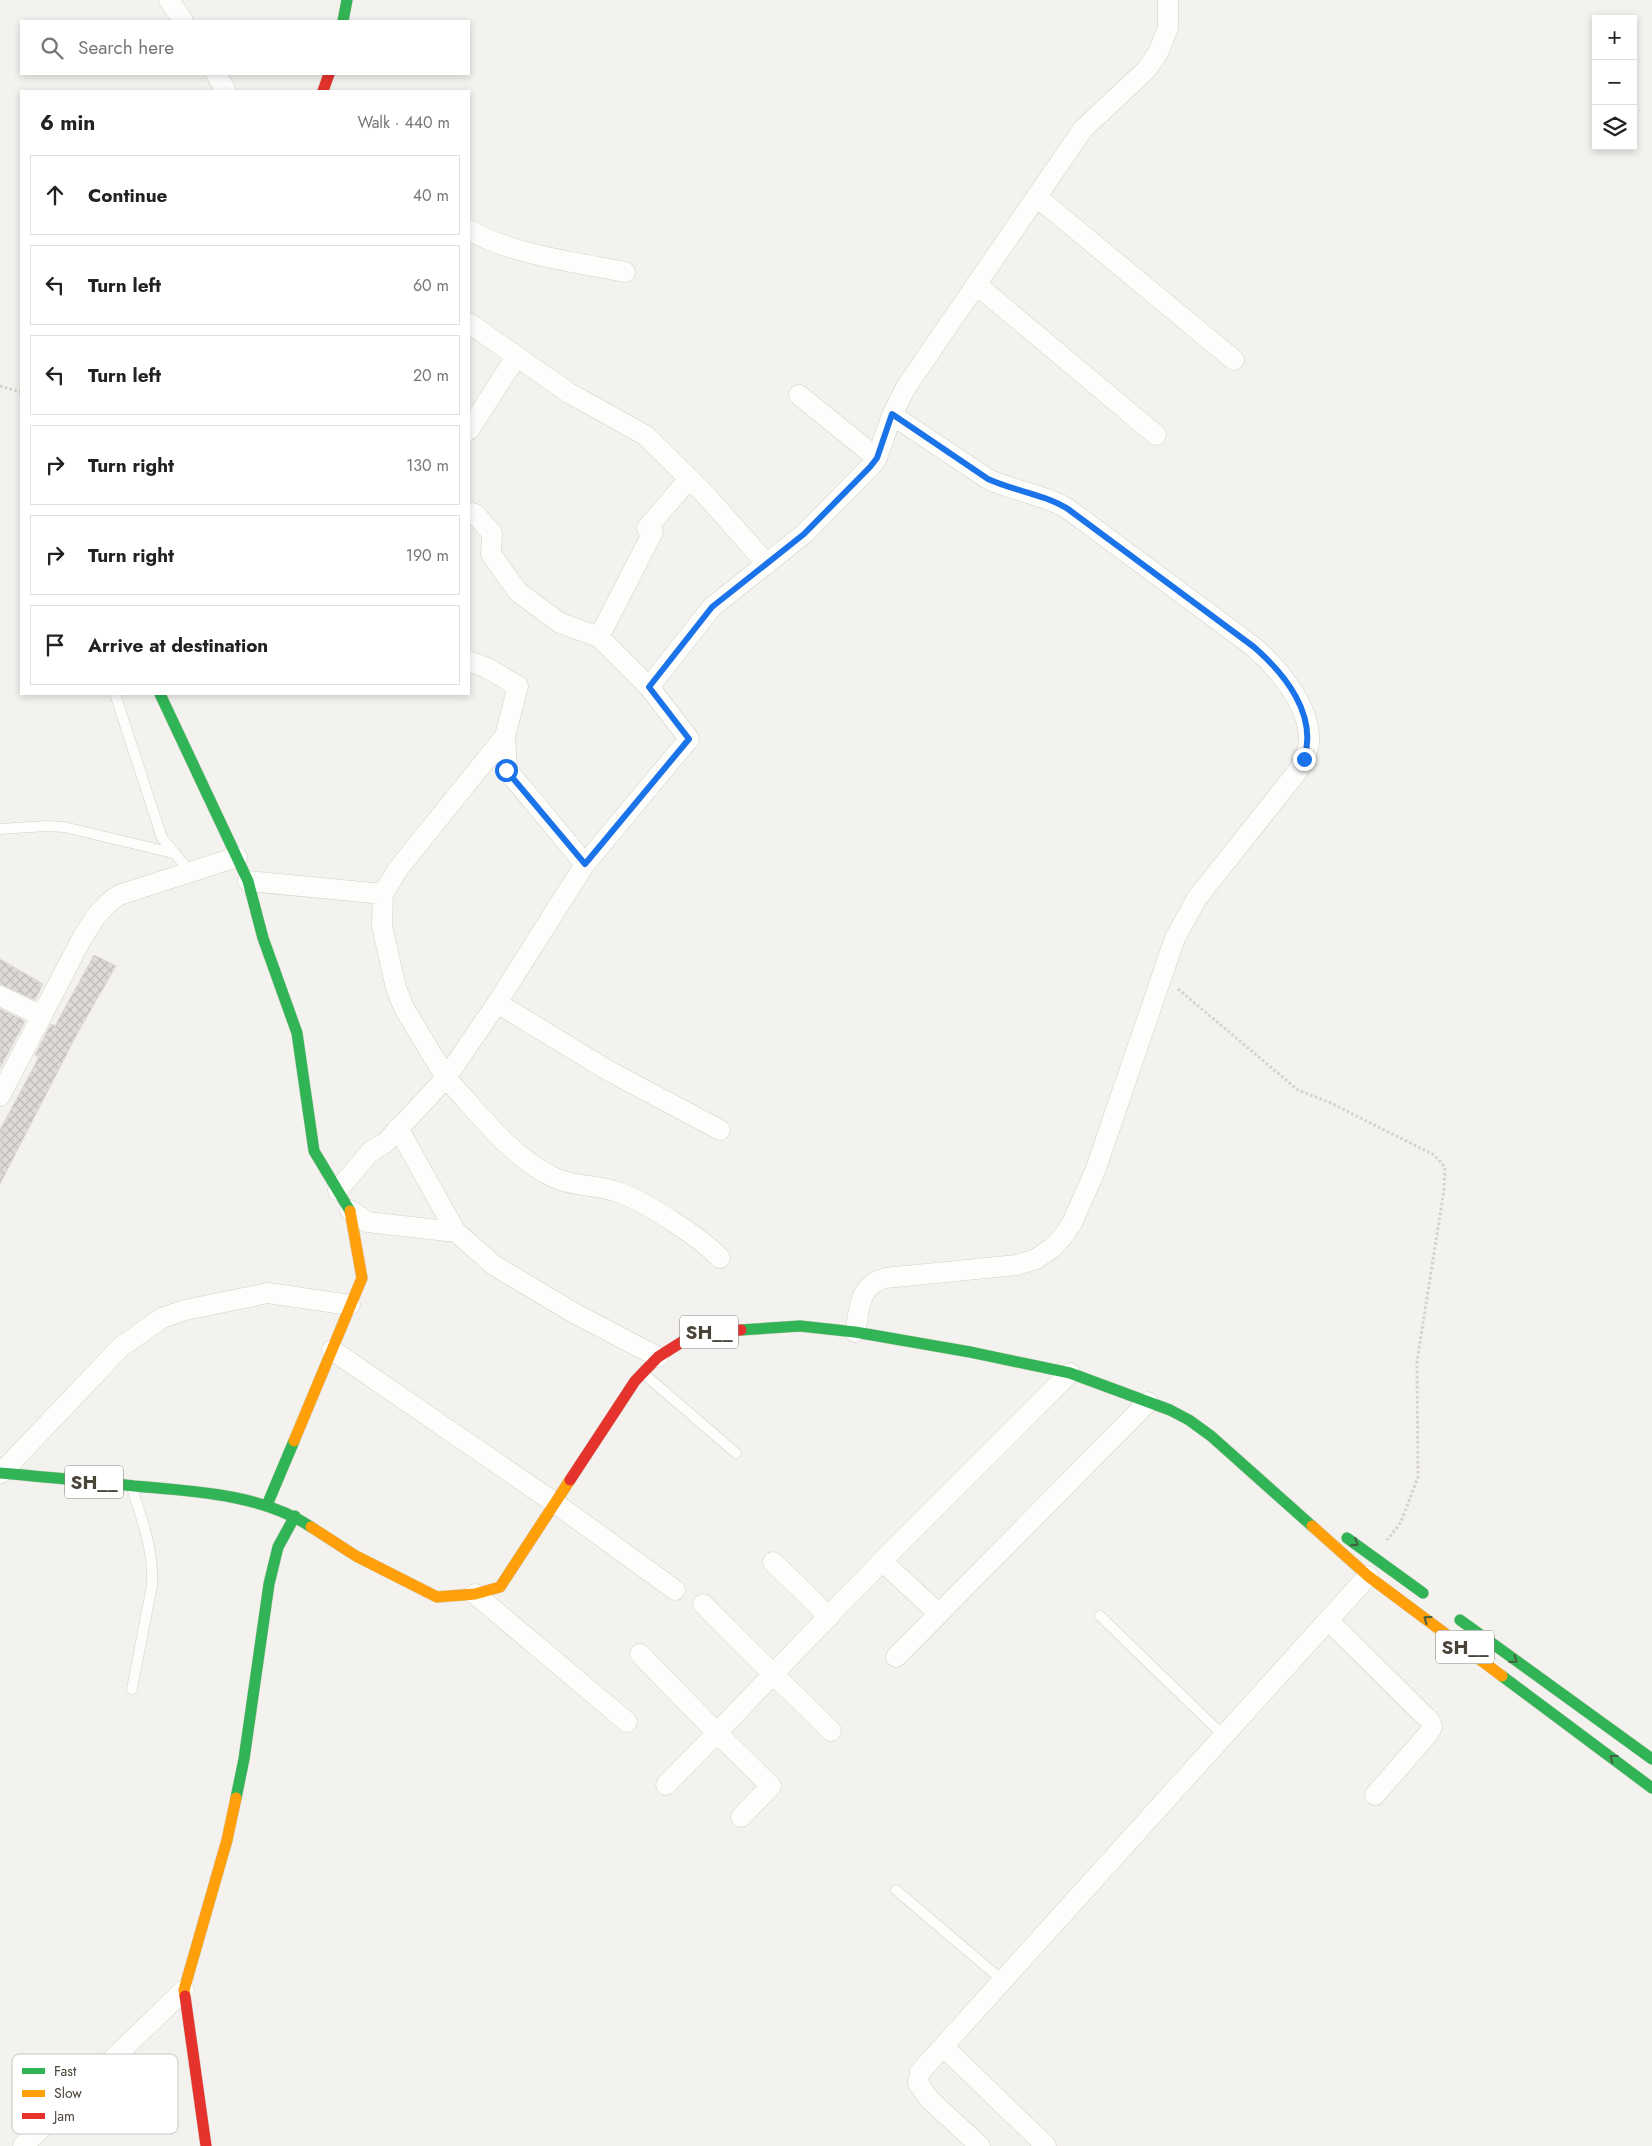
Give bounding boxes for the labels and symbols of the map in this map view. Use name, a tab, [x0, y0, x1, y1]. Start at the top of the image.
route end	[1293, 748, 1316, 771]
route start	[495, 759, 518, 782]
road number: SH__	[680, 1315, 738, 1348]
road number: SH__	[65, 1465, 123, 1498]
one-way arrow	[1350, 1536, 1359, 1546]
one-way arrow	[1423, 1616, 1433, 1625]
road number: SH__	[1436, 1630, 1494, 1664]
one-way arrow	[1508, 1654, 1518, 1663]
one-way arrow	[1610, 1756, 1619, 1764]
legend	[12, 2054, 178, 2134]
text: Fast	[54, 2061, 77, 2081]
text: Slow	[54, 2083, 82, 2103]
text: Jam	[52, 2106, 75, 2126]

